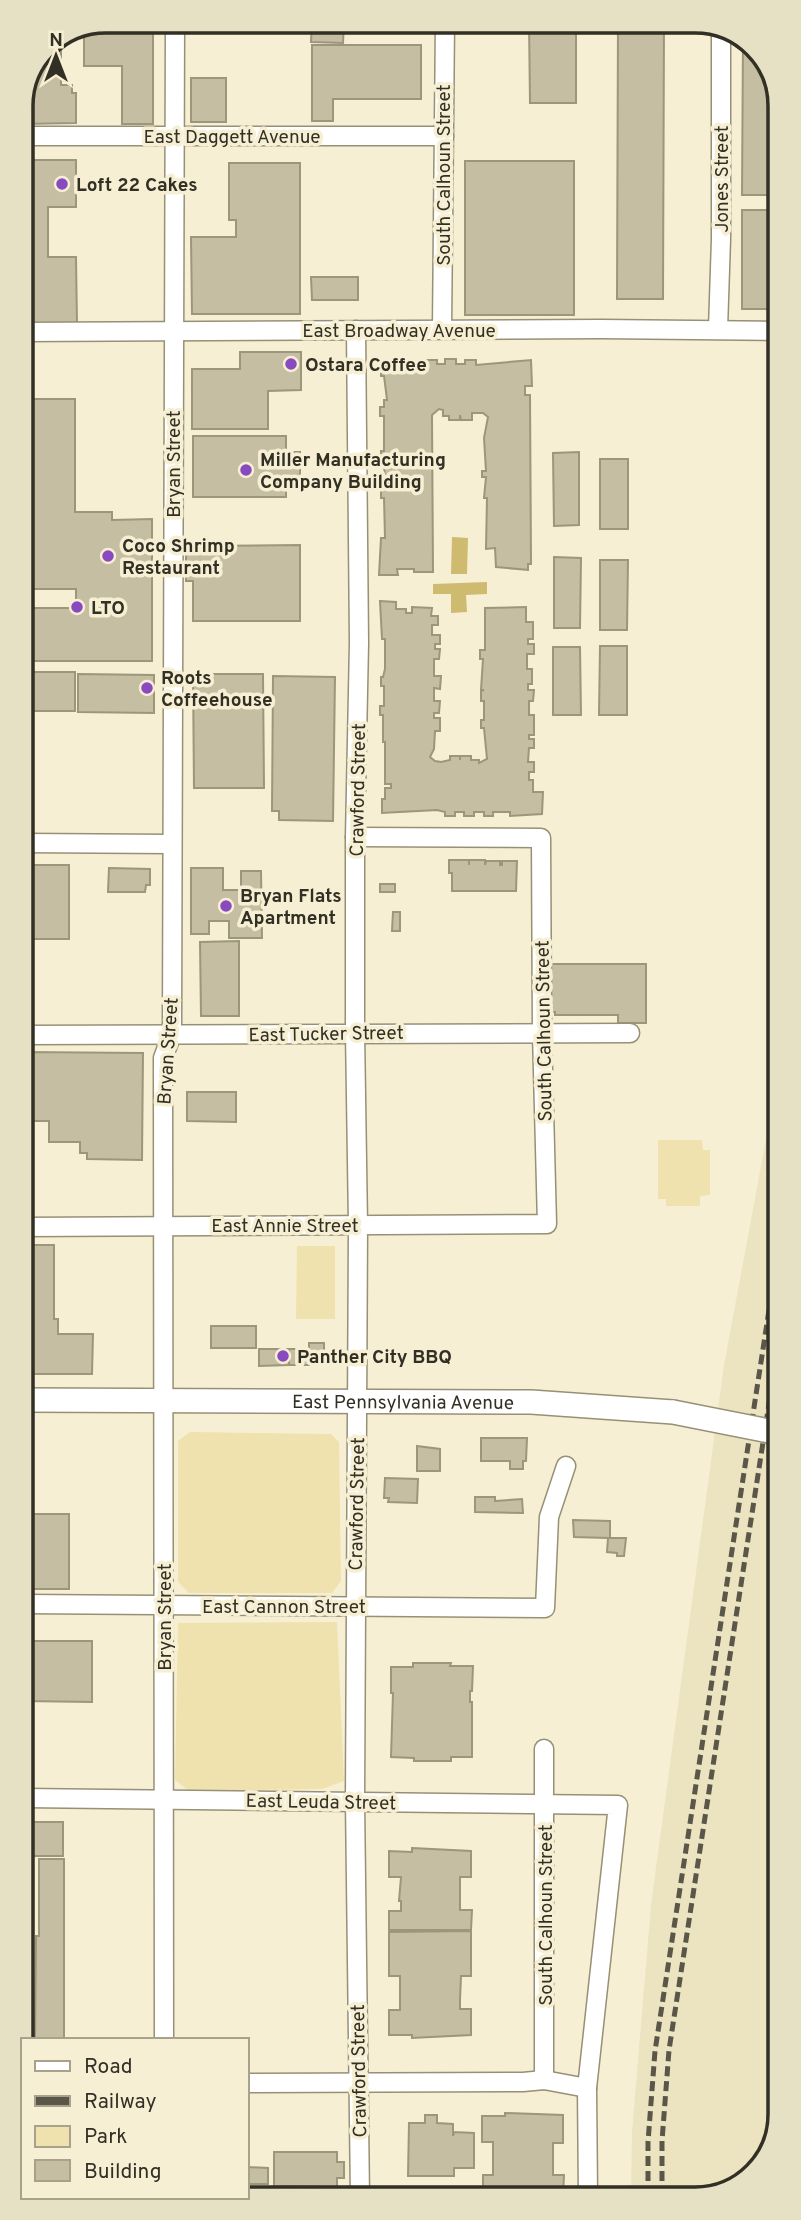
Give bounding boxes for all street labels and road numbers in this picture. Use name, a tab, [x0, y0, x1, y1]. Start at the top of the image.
street label: South Calhoun Street	[433, 84, 457, 266]
street label: Jones Street	[711, 125, 735, 233]
street label: East Daggett Avenue	[143, 126, 321, 150]
street label: East Broadway Avenue	[302, 320, 496, 344]
street label: Bryan Street	[163, 410, 187, 518]
street label: Crawford Street	[346, 723, 372, 857]
street label: South Calhoun Street	[531, 940, 559, 1122]
street label: Bryan Street	[153, 997, 185, 1106]
street label: East Tucker Street	[248, 1022, 404, 1048]
street label: East Annie Street	[211, 1215, 359, 1239]
street label: East Pennsylvania Avenue	[292, 1391, 514, 1416]
street label: Crawford Street	[345, 1437, 371, 1571]
street label: Bryan Street	[154, 1563, 178, 1671]
street label: East Cannon Street	[202, 1596, 366, 1620]
street label: East Leuda Street	[245, 1790, 396, 1816]
street label: South Calhoun Street	[535, 1824, 559, 2006]
street label: Crawford Street	[347, 2004, 373, 2138]

